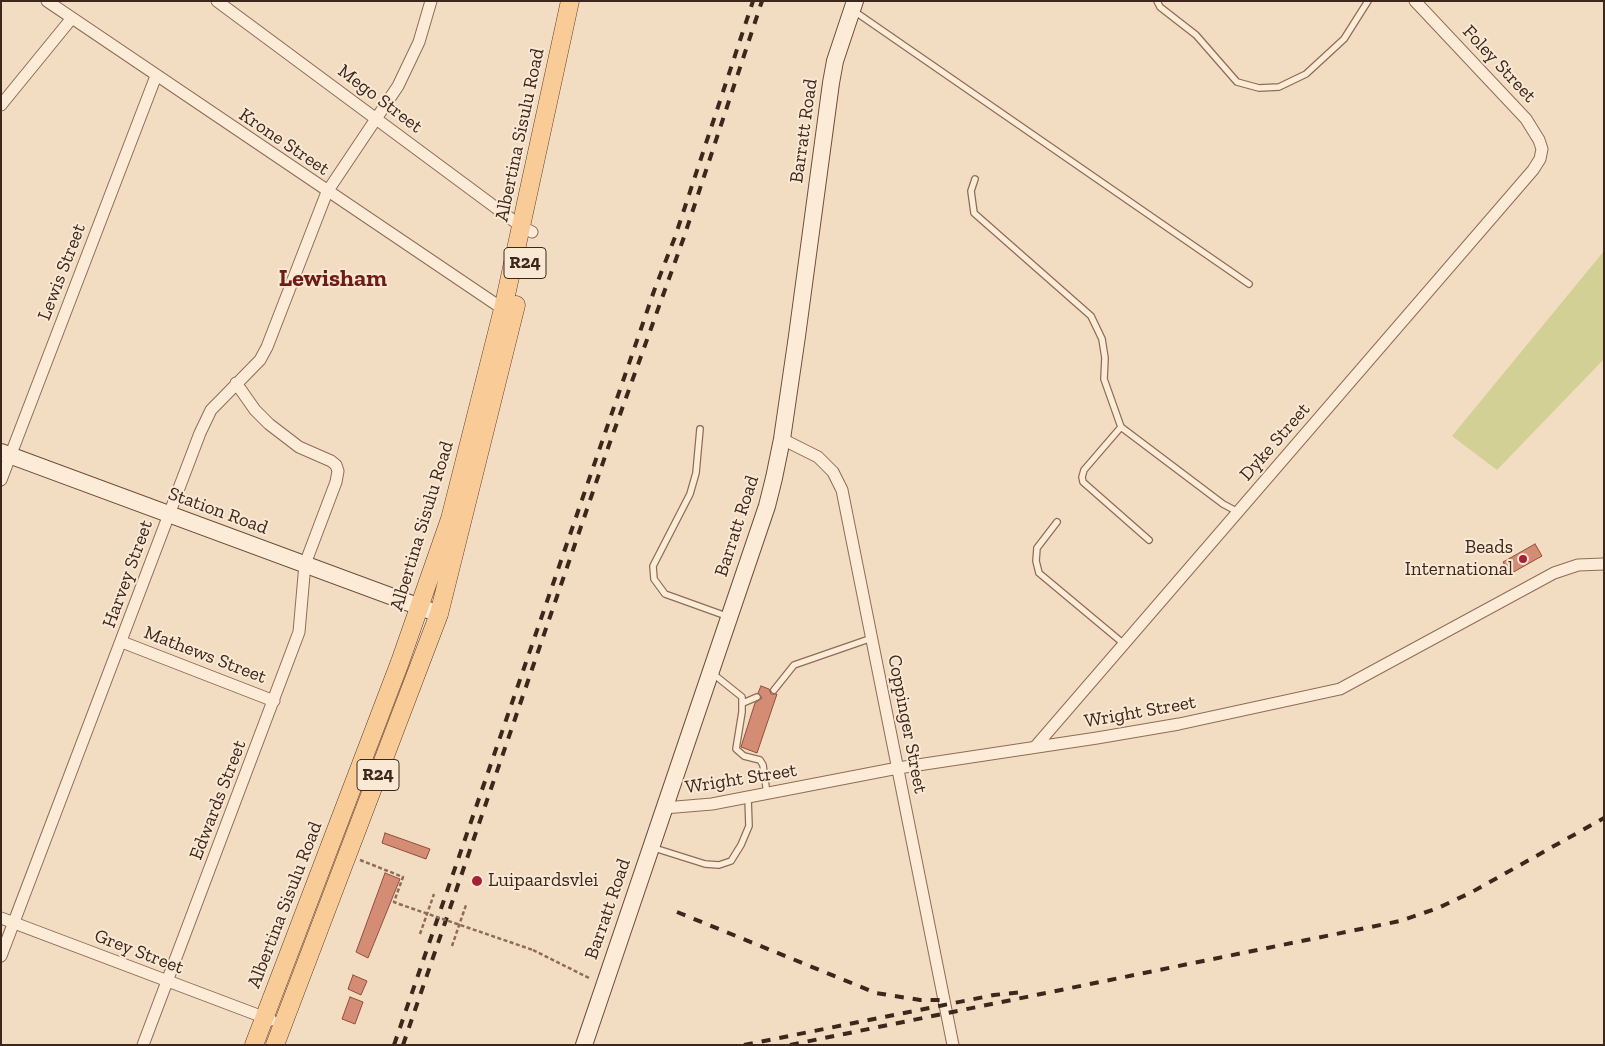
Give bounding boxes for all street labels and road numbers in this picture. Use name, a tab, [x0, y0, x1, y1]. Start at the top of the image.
street label: Foley Street	[1457, 20, 1541, 108]
street label: Albertina Sisulu Road	[491, 46, 549, 224]
street label: Mego Street	[333, 60, 427, 138]
street label: Barratt Road	[785, 77, 823, 185]
street label: Krone Street	[234, 103, 334, 181]
street label: Lewis Street	[33, 220, 91, 324]
road number: R24	[504, 248, 546, 278]
street label: Dyke Street	[1235, 398, 1315, 486]
street label: Albertina Sisulu Road	[385, 438, 459, 614]
street label: Barratt Road	[710, 473, 764, 579]
street label: Station Road	[165, 482, 271, 540]
street label: Harvey Street	[98, 517, 158, 631]
street label: Mathews Street	[141, 621, 269, 689]
street label: Coppinger Street	[882, 653, 932, 795]
street label: Wright Street	[1082, 691, 1198, 733]
street label: Edwards Street	[185, 737, 251, 863]
street label: Wright Street	[683, 759, 799, 799]
road number: R24	[357, 760, 399, 790]
street label: Albertina Sisulu Road	[243, 819, 327, 991]
street label: Barratt Road	[580, 856, 636, 962]
street label: Grey Street	[91, 925, 187, 979]

